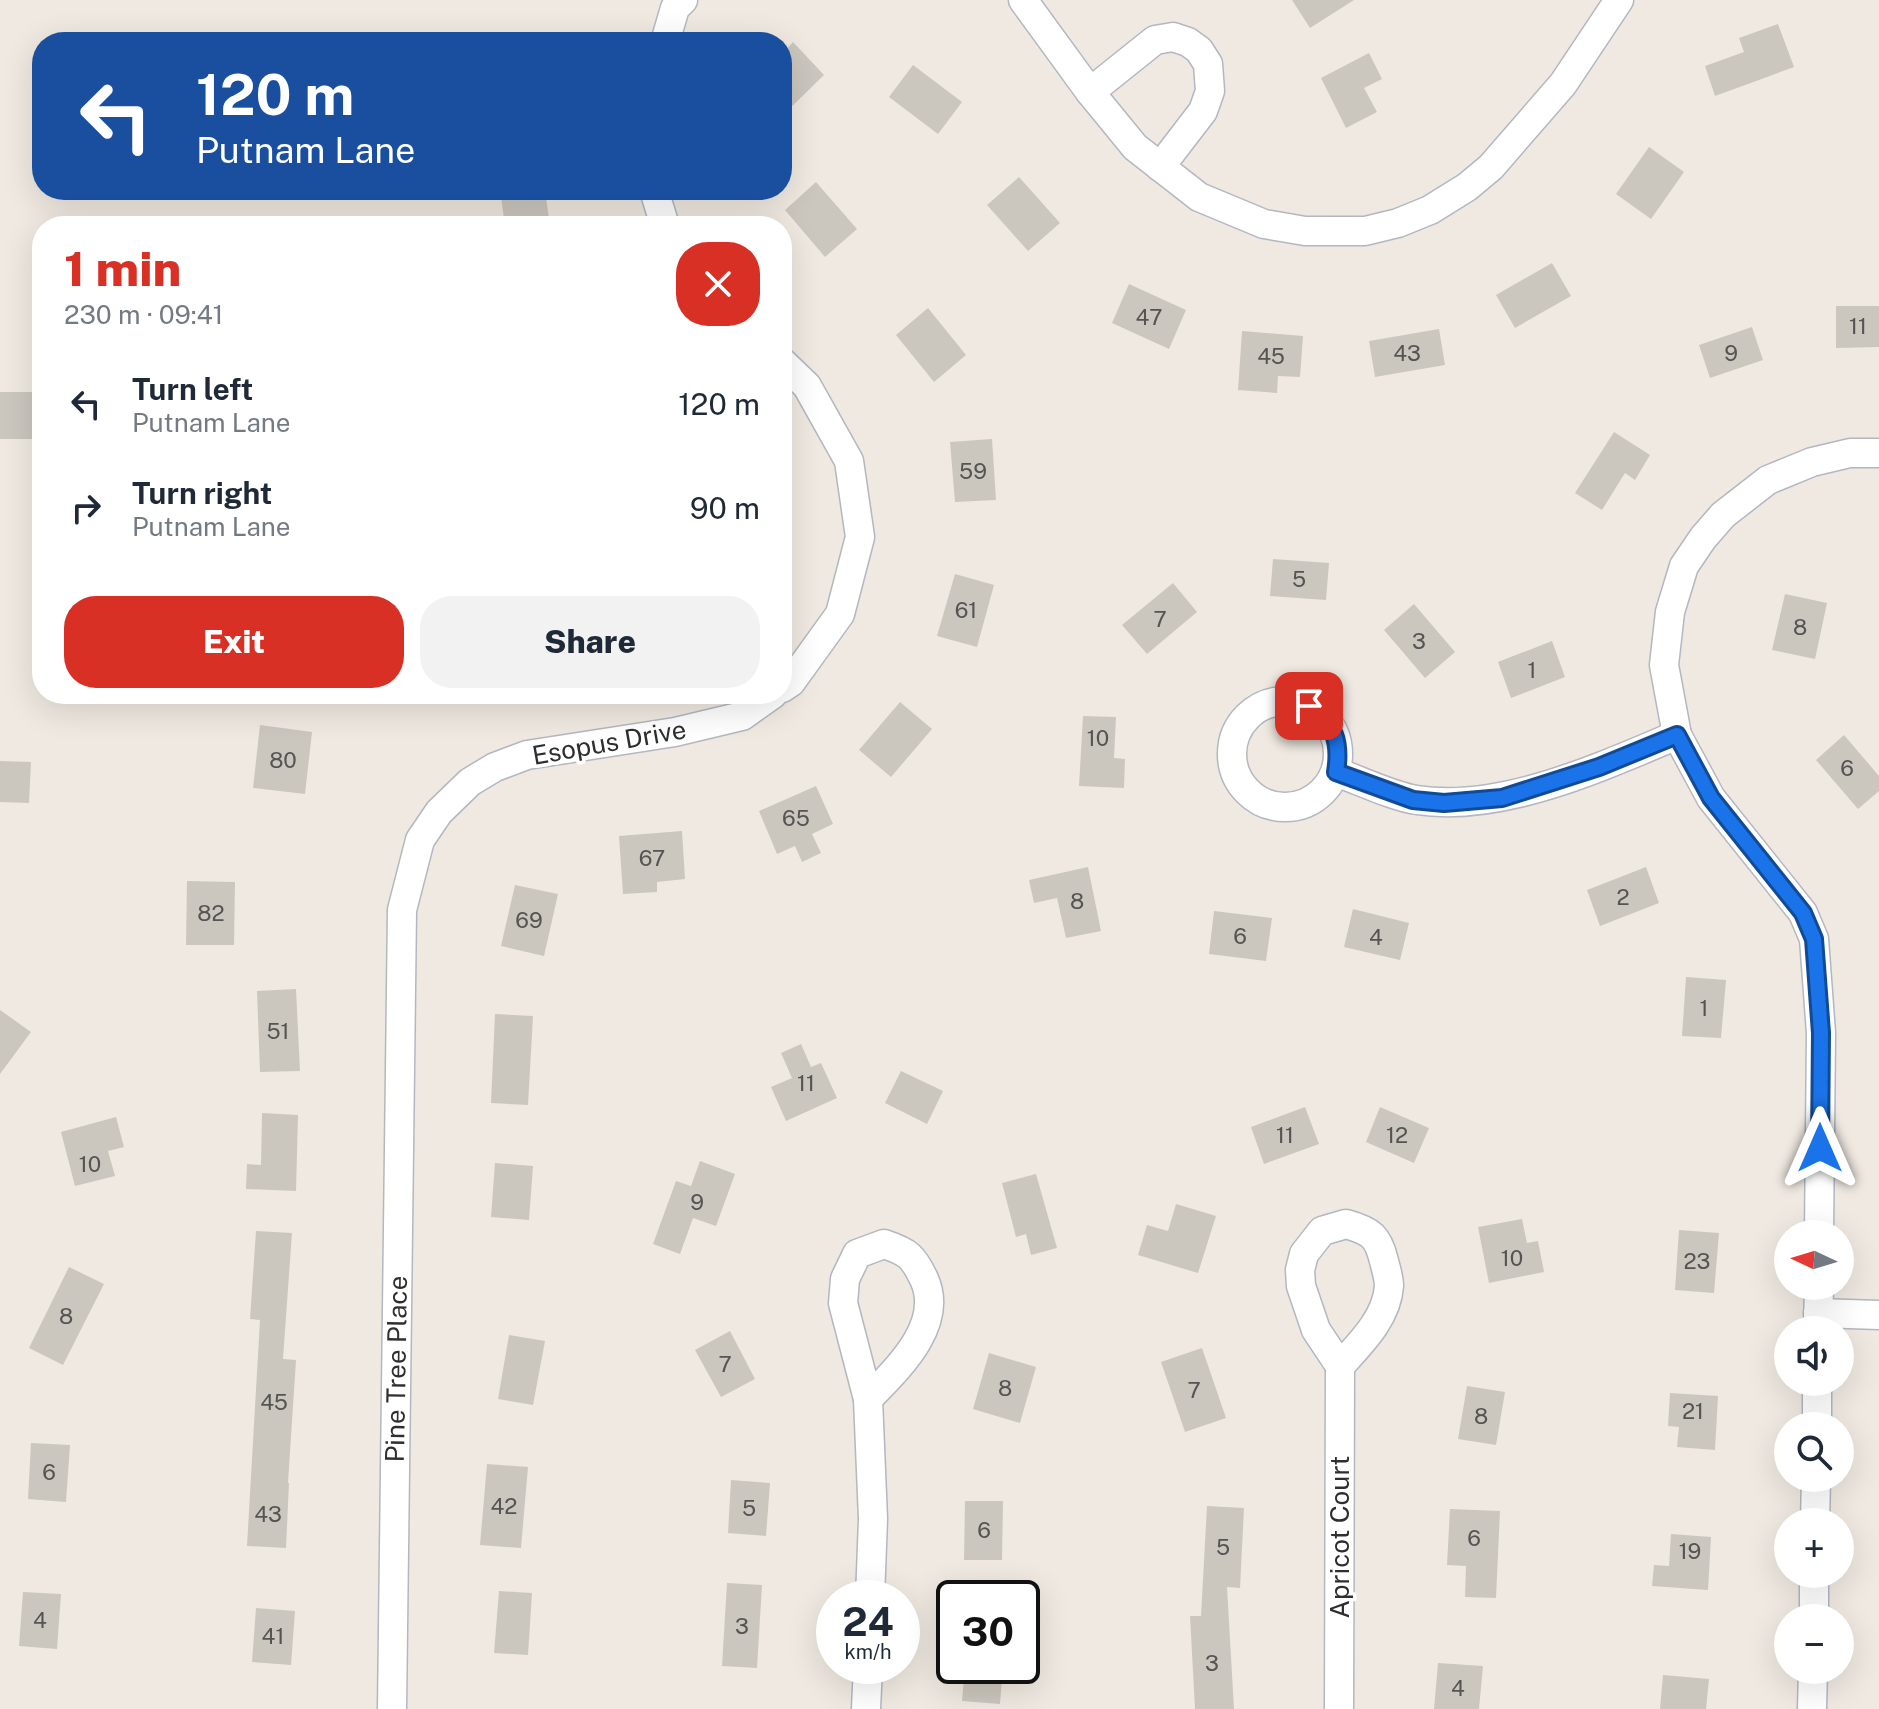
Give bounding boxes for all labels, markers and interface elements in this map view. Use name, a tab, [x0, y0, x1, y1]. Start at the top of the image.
text: 120 m	[196, 62, 354, 128]
icon: left	[64, 64, 168, 168]
text: Putnam Lane	[196, 129, 415, 171]
text: 1 min	[64, 240, 181, 297]
button: close	[676, 242, 760, 326]
text: 230 m · 09:41	[64, 299, 223, 330]
house number: 47	[1135, 304, 1163, 330]
house number: 11	[1849, 313, 1867, 339]
house number: 43	[1393, 340, 1421, 366]
house number: 9	[1724, 340, 1738, 366]
house number: 45	[1257, 343, 1285, 369]
text: Turn left	[132, 371, 253, 407]
icon: left	[64, 382, 108, 426]
text: 120 m	[678, 386, 760, 422]
text: Putnam Lane	[132, 407, 291, 438]
house number: 59	[959, 458, 987, 484]
text: Turn right	[132, 475, 272, 511]
icon: right	[64, 486, 108, 530]
text: 90 m	[690, 490, 760, 526]
text: Putnam Lane	[132, 511, 291, 542]
house number: 5	[1292, 566, 1306, 592]
button: Exit	[64, 596, 404, 688]
button: Share	[420, 596, 760, 688]
house number: 61	[955, 597, 977, 623]
house number: 7	[1153, 606, 1167, 632]
house number: 8	[1793, 614, 1807, 640]
house number: 3	[1412, 628, 1426, 654]
house number: 1	[1528, 657, 1536, 683]
pin	[1275, 672, 1343, 740]
icon: arrive	[1287, 684, 1331, 728]
street label: Esopus Drive	[530, 713, 688, 771]
house number: 10	[1087, 725, 1109, 751]
house number: 80	[269, 747, 297, 773]
house number: 6	[1840, 755, 1854, 781]
house number: 65	[782, 805, 810, 831]
house number: 67	[639, 845, 665, 871]
house number: 2	[1616, 884, 1630, 910]
house number: 8	[1070, 888, 1084, 914]
house number: 82	[197, 900, 225, 926]
house number: 69	[515, 907, 543, 933]
house number: 6	[1233, 923, 1247, 949]
house number: 4	[1369, 924, 1383, 950]
house number: 1	[1700, 995, 1708, 1021]
house number: 51	[266, 1018, 290, 1044]
house number: 11	[797, 1070, 815, 1096]
position arrow	[1778, 1106, 1862, 1190]
house number: 11	[1276, 1122, 1294, 1148]
house number: 12	[1386, 1122, 1408, 1148]
house number: 10	[79, 1151, 101, 1177]
house number: 9	[690, 1189, 704, 1215]
north arrow	[1774, 1220, 1854, 1300]
map controls	[1774, 1220, 1854, 1684]
house number: 10	[1501, 1245, 1523, 1271]
house number: 23	[1684, 1248, 1710, 1274]
street label: Pine Tree Place	[379, 1275, 413, 1463]
house number: 8	[59, 1303, 73, 1329]
button: sound	[1774, 1316, 1854, 1396]
house number: 7	[718, 1351, 732, 1377]
house number: 8	[998, 1375, 1012, 1401]
house number: 7	[1187, 1377, 1201, 1403]
house number: 45	[260, 1389, 288, 1415]
house number: 21	[1682, 1398, 1704, 1424]
house number: 8	[1474, 1403, 1488, 1429]
button: search	[1774, 1412, 1854, 1492]
street label: Apricot Court	[1324, 1456, 1355, 1618]
house number: 6	[42, 1459, 56, 1485]
house number: 42	[491, 1493, 517, 1519]
house number: 5	[742, 1495, 756, 1521]
house number: 43	[254, 1501, 282, 1527]
button: +	[1774, 1508, 1854, 1588]
house number: 6	[977, 1517, 991, 1543]
house number: 6	[1467, 1525, 1481, 1551]
house number: 5	[1216, 1534, 1230, 1560]
house number: 19	[1679, 1538, 1701, 1564]
speed limit sign: 30	[936, 1580, 1040, 1684]
text: 24	[842, 1598, 894, 1645]
button: −	[1774, 1604, 1854, 1684]
house number: 4	[33, 1607, 47, 1633]
house number: 3	[735, 1613, 749, 1639]
house number: 41	[262, 1623, 284, 1649]
text: km/h	[844, 1640, 892, 1664]
house number: 3	[1205, 1650, 1219, 1676]
house number: 4	[1451, 1675, 1465, 1701]

